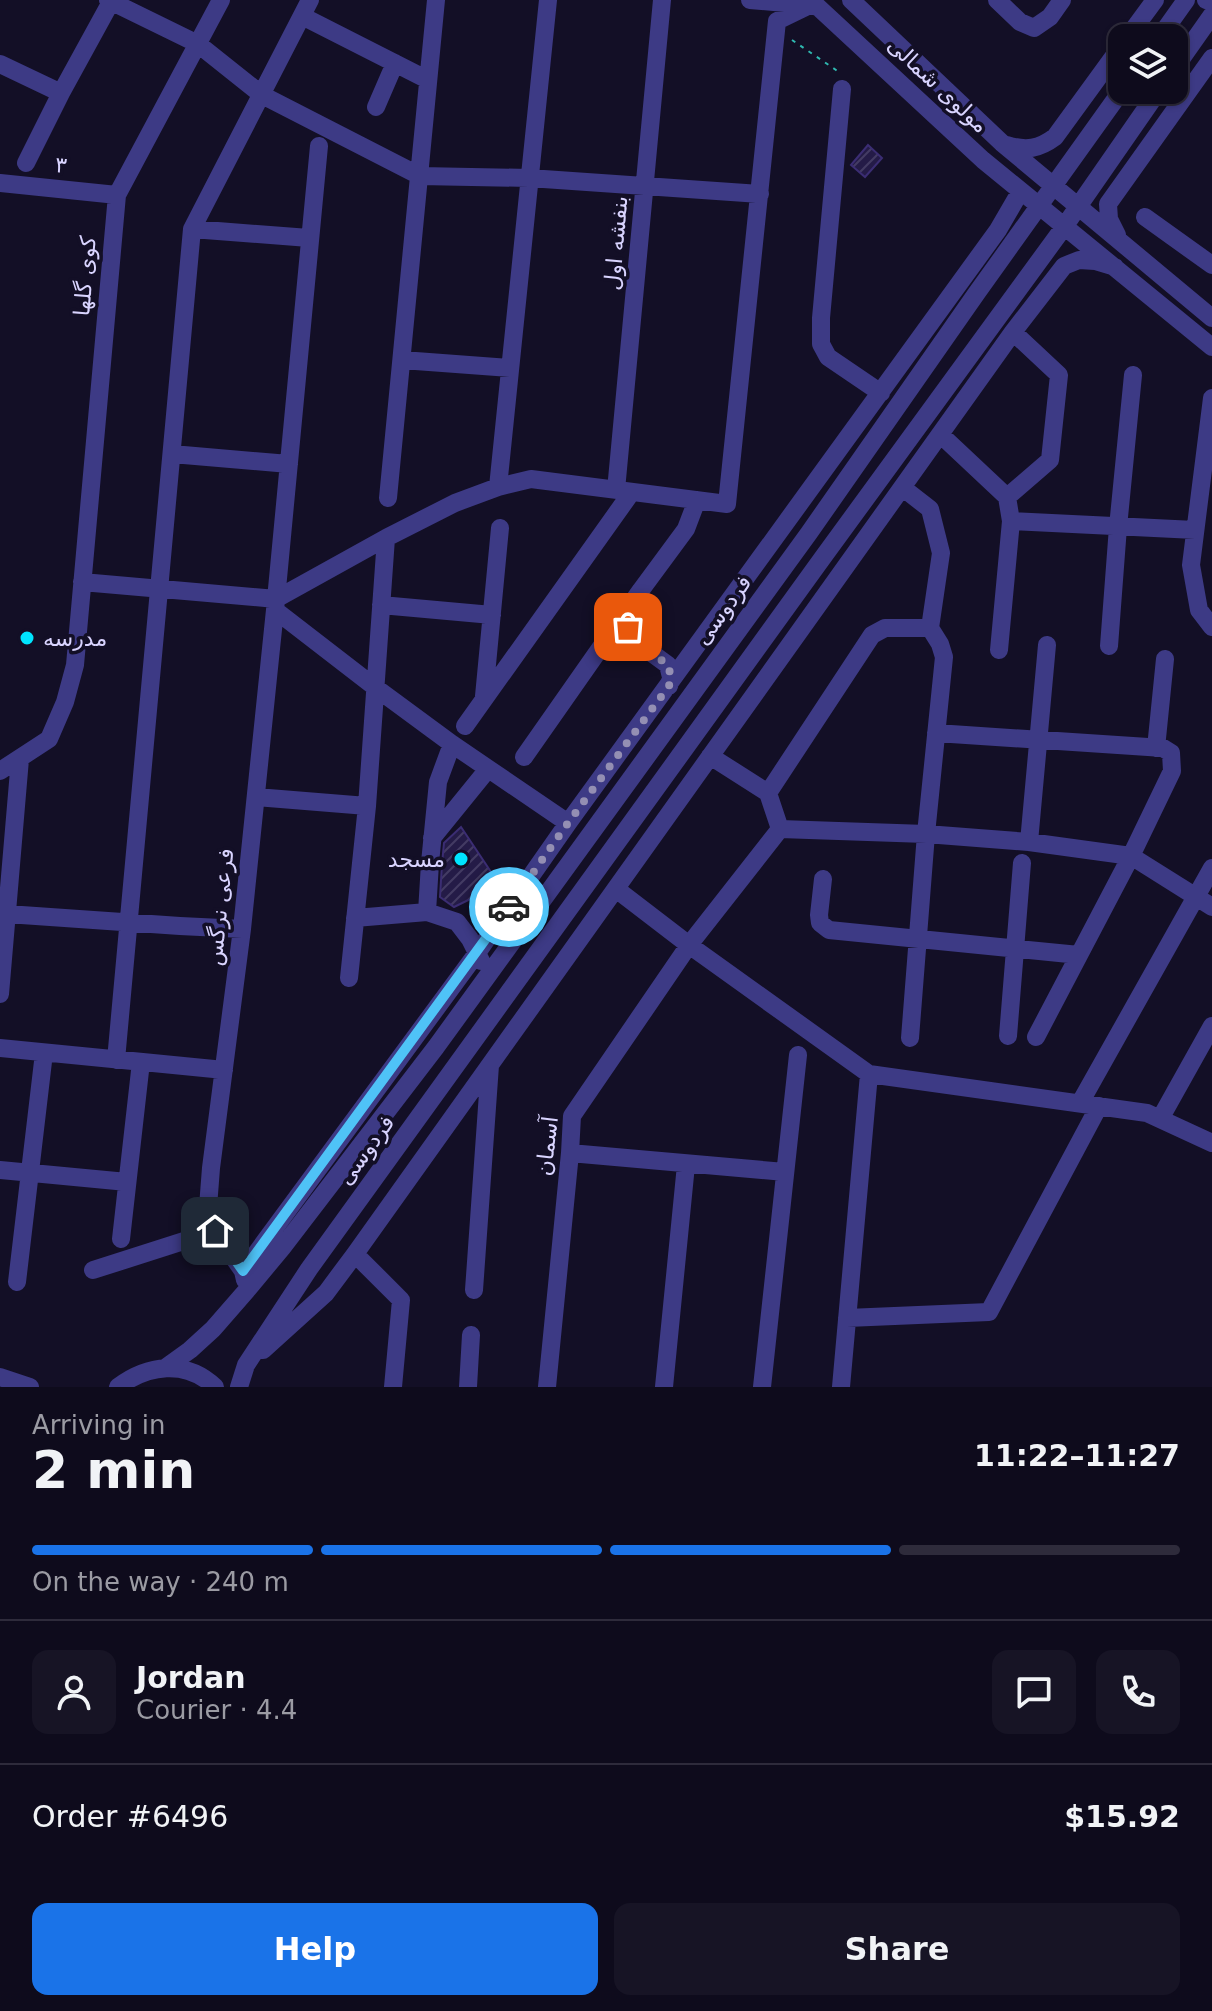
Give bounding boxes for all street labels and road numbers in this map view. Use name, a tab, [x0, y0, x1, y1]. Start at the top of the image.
street label: مولوی شمالی	[883, 32, 993, 138]
street label: ۳	[54, 152, 68, 178]
street label: بنفشه اول	[599, 195, 633, 291]
street label: کوی گلها	[69, 234, 101, 317]
street label: فردوسی	[689, 570, 757, 650]
street label: فرعی نرگس	[201, 847, 240, 967]
street label: فردوسی	[332, 1110, 400, 1190]
street label: آسمان	[530, 1114, 563, 1177]

